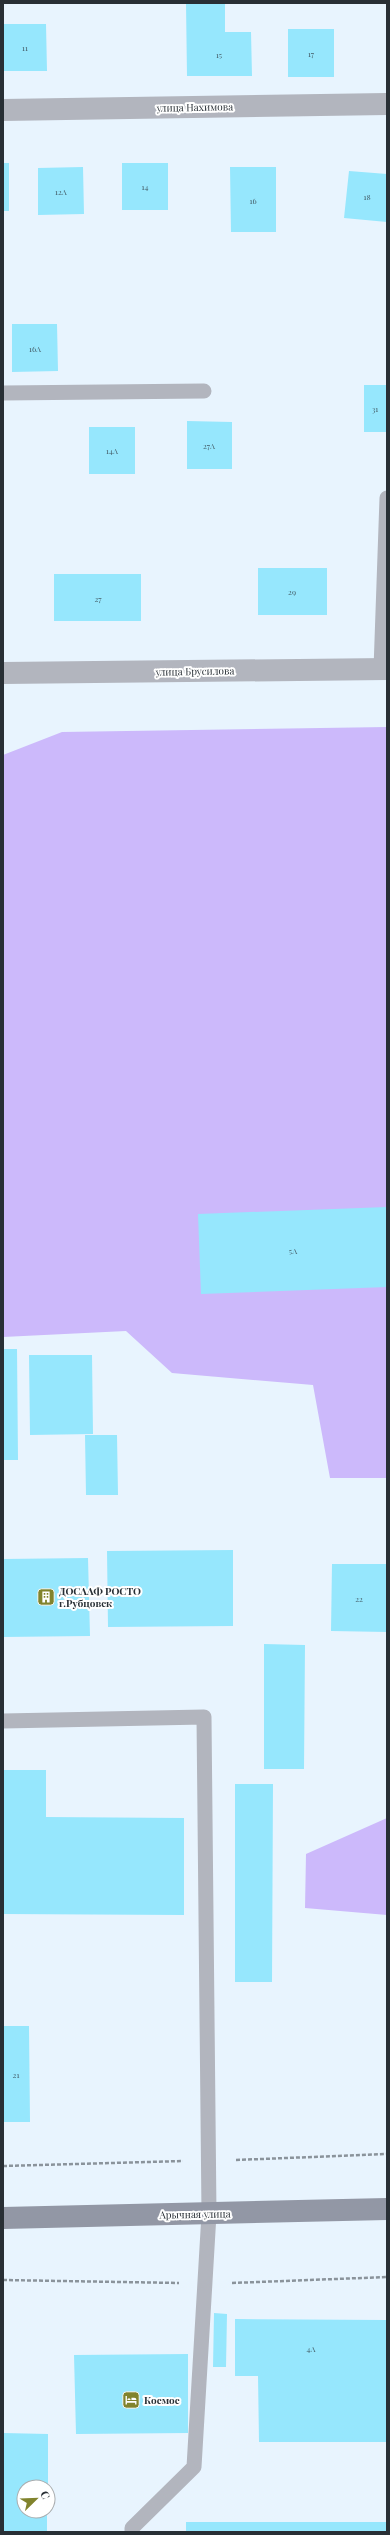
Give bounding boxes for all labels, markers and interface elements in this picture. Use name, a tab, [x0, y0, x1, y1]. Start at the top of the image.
house number: 11	[22, 42, 28, 53]
house number: 17	[308, 48, 315, 59]
house number: 15	[216, 49, 222, 60]
street label: улица Нахимова	[156, 99, 233, 115]
house number: 14	[142, 181, 148, 192]
house number: 12А	[55, 186, 68, 197]
house number: 18	[363, 191, 371, 202]
house number: 16	[249, 195, 257, 206]
house number: 16А	[29, 343, 42, 354]
house number: 31	[372, 403, 378, 414]
house number: 27А	[203, 440, 216, 451]
house number: 14А	[106, 445, 119, 456]
house number: 29	[288, 586, 296, 597]
house number: 27	[94, 593, 102, 604]
street label: улица Брусилова	[155, 663, 234, 679]
house number: 5А	[289, 1245, 298, 1256]
place label: ДОСААФ РОСТО г.Рубцовск	[59, 1584, 141, 1610]
building icon: ДОСААФ РОСТО г.Рубцовск	[36, 1587, 56, 1607]
house number: 22	[355, 1593, 363, 1604]
house number: 21	[13, 2069, 19, 2080]
street label: Арычная улица	[158, 2206, 231, 2222]
house number: 4А	[307, 2343, 316, 2354]
hotel icon: Космос	[121, 2390, 141, 2410]
place label: Космос	[144, 2393, 180, 2407]
north arrow	[16, 2479, 56, 2519]
text: С	[37, 2488, 54, 2502]

